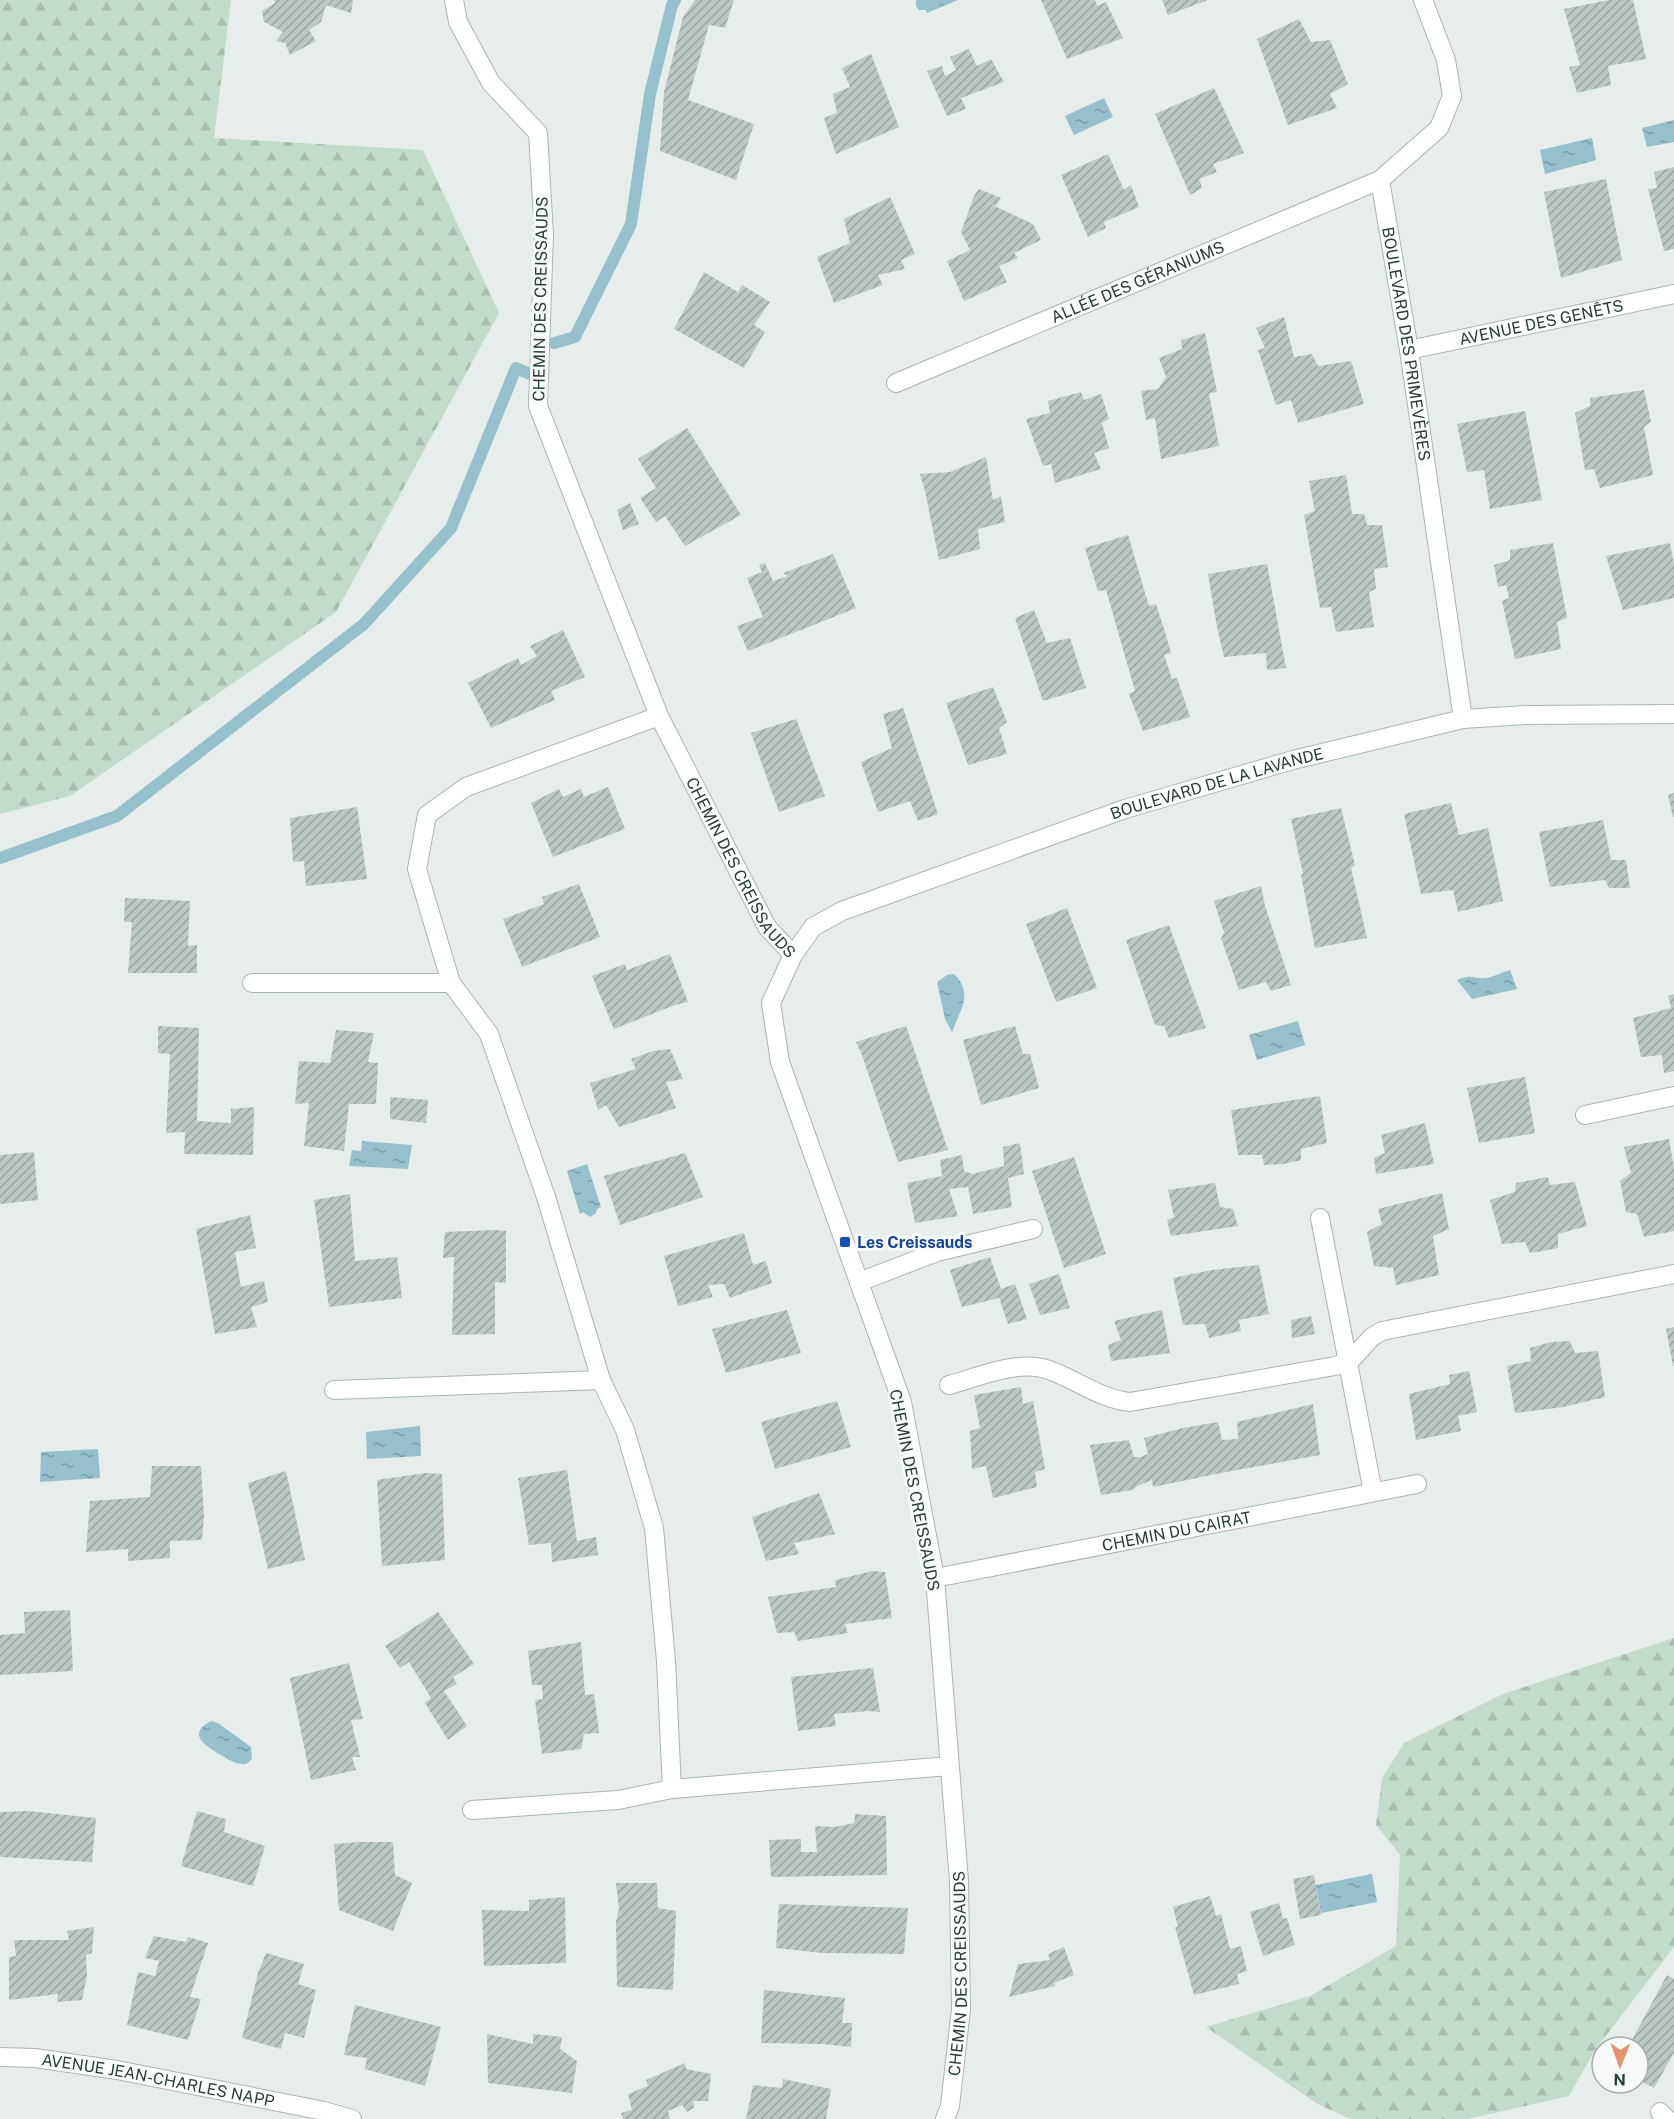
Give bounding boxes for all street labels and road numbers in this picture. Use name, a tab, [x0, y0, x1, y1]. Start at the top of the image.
street label: CHEMIN DES CREISSAUDS	[529, 196, 552, 402]
street label: BOULEVARD DES PRIMEVÈRES	[1378, 226, 1434, 462]
street label: ALLÉE DES GÉRANIUMS	[1048, 237, 1227, 327]
street label: AVENUE DES GENÊTS	[1457, 296, 1625, 349]
street label: BOULEVARD DE LA LAVANDE	[1108, 744, 1325, 824]
street label: CHEMIN DES CREISSAUDS	[682, 774, 800, 962]
street label: CHEMIN DES CREISSAUDS	[886, 1388, 943, 1593]
street label: CHEMIN DU CAIRAT	[1100, 1508, 1253, 1555]
street label: CHEMIN DES CREISSAUDS	[944, 1870, 971, 2077]
street label: AVENUE JEAN-CHARLES NAPP	[40, 2050, 276, 2111]

